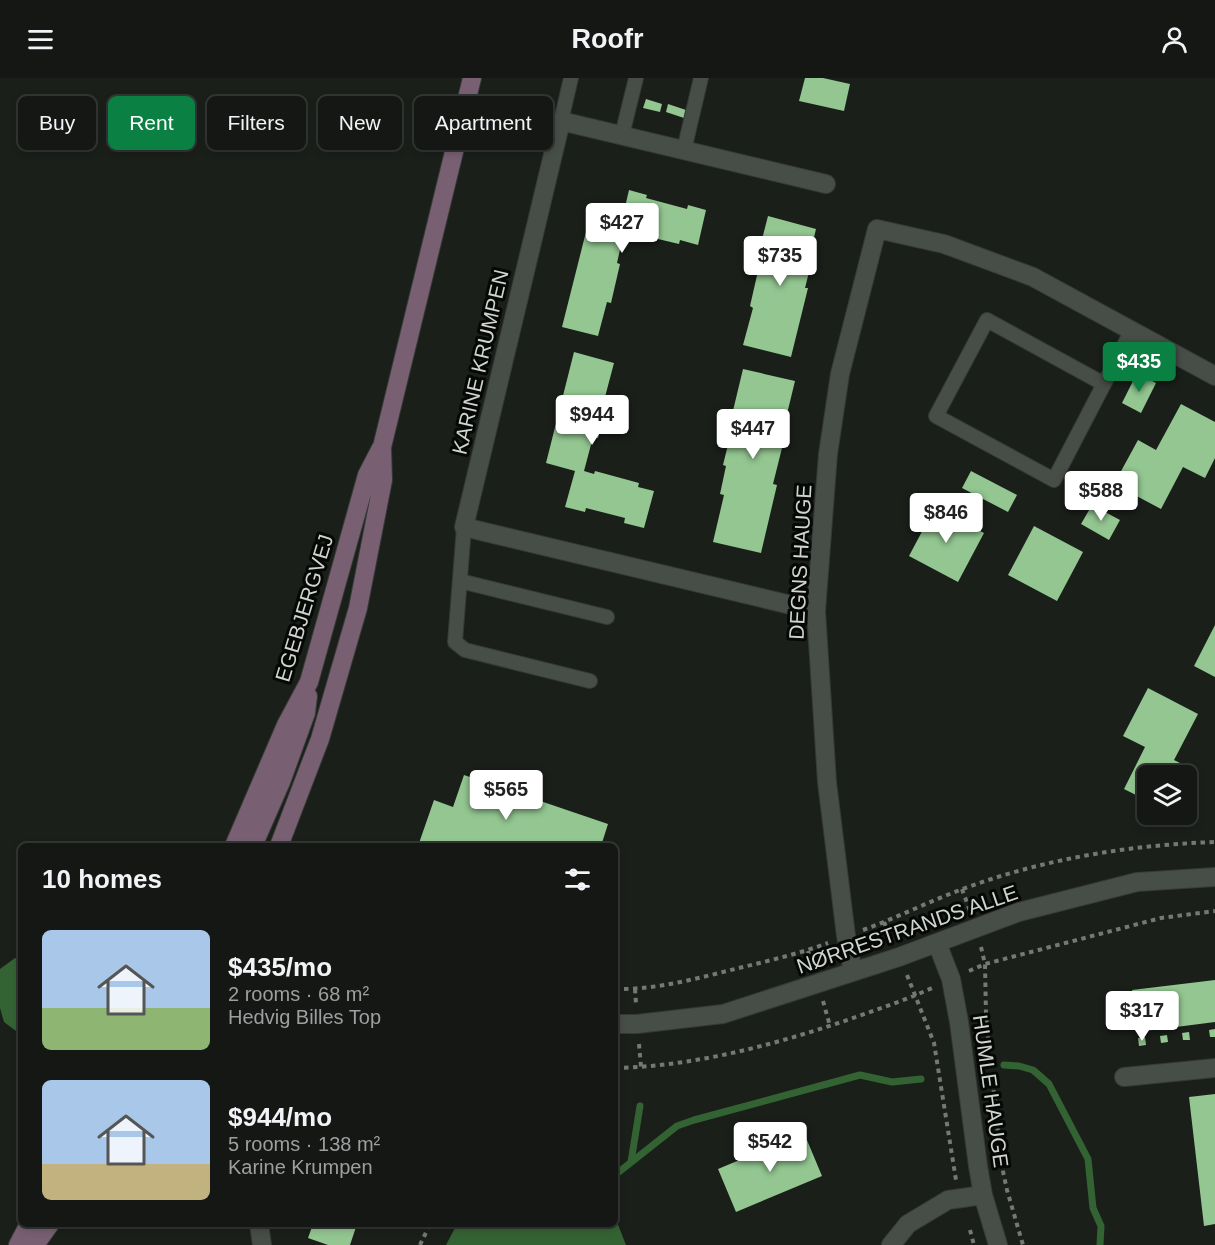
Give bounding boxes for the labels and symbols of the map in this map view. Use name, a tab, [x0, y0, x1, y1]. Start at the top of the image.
pin: $427	[586, 203, 658, 254]
pin: $735	[744, 236, 816, 287]
street label: KARINE KRUMPEN	[448, 267, 512, 457]
pin: $435	[1103, 342, 1175, 393]
pin: $944	[556, 395, 628, 446]
pin: $447	[717, 409, 789, 460]
pin: $588	[1065, 471, 1137, 522]
street label: DEGNS HAUGE	[784, 484, 816, 640]
pin: $846	[910, 493, 982, 544]
street label: EGEBJERGVEJ	[271, 532, 337, 684]
pin: $565	[470, 770, 542, 821]
street label: NØRRESTRANDS ALLE	[793, 880, 1021, 978]
pin: $317	[1106, 991, 1178, 1042]
street label: HUMLE HAUGE	[969, 1013, 1013, 1169]
pin: $542	[734, 1122, 806, 1173]

